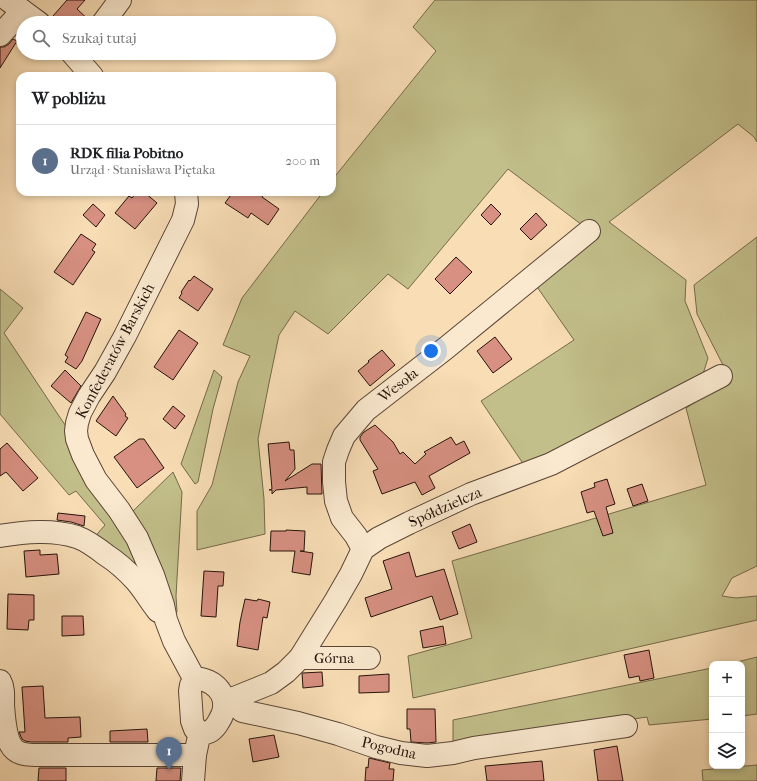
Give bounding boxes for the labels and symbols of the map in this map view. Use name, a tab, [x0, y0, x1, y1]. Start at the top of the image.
street label: Konfederatów Barskich	[72, 280, 159, 422]
your location	[421, 341, 441, 361]
street label: Wesoła	[374, 363, 422, 407]
street label: Spółdzielcza	[406, 482, 485, 531]
street label: Górna	[314, 649, 355, 667]
street label: Pogodna	[360, 733, 419, 763]
pin: 1	[156, 737, 182, 770]

